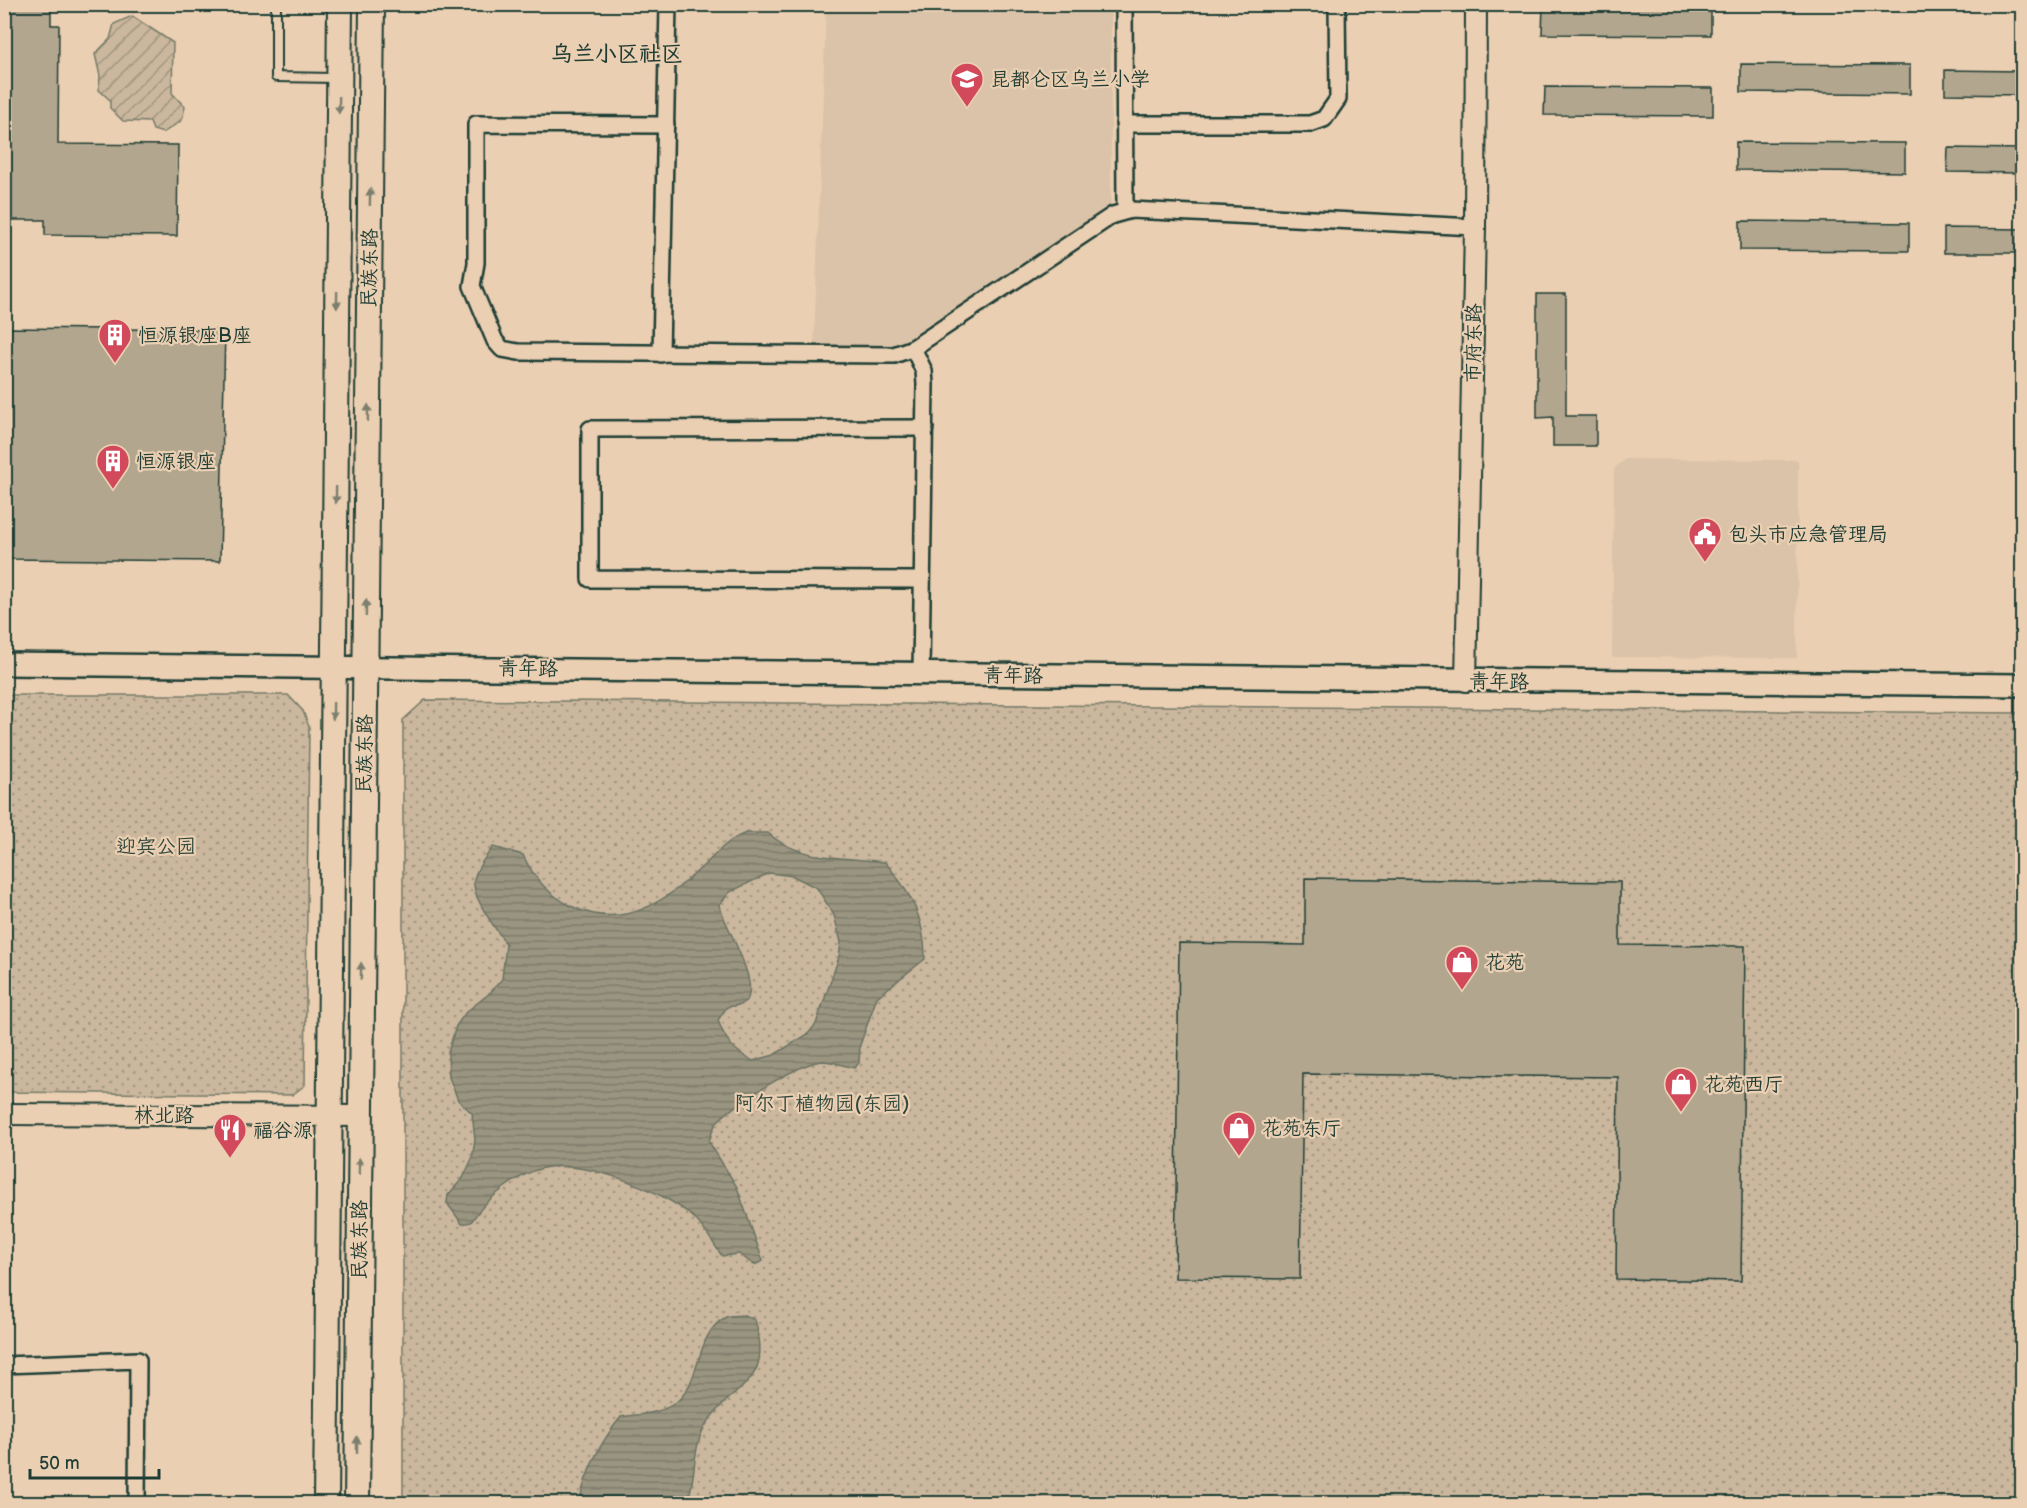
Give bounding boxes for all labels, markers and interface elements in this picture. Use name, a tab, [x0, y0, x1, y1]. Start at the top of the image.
district label: 乌兰小区社区	[551, 41, 683, 68]
school or university icon: 昆都仑区乌兰小学	[949, 61, 985, 108]
place label: 昆都仑区乌兰小学	[990, 68, 1150, 92]
one-way arrow	[334, 95, 344, 114]
one-way arrow	[365, 187, 375, 206]
street label: 民族东路	[357, 227, 383, 308]
one-way arrow	[332, 290, 342, 309]
street label: 市府东路	[1461, 302, 1487, 383]
building icon: 恒源银座B座	[97, 317, 133, 364]
place label: 恒源银座B座	[138, 324, 252, 348]
one-way arrow	[363, 403, 373, 422]
building icon: 恒源银座	[95, 443, 131, 490]
place label: 恒源银座	[136, 450, 216, 474]
one-way arrow	[331, 485, 340, 504]
public building icon: 包头市应急管理局	[1687, 516, 1723, 563]
place label: 包头市应急管理局	[1728, 523, 1888, 547]
one-way arrow	[361, 598, 371, 617]
street label: 青年路	[498, 656, 559, 682]
street label: 青年路	[983, 663, 1044, 689]
street label: 青年路	[1469, 669, 1530, 695]
one-way arrow	[329, 701, 338, 720]
street label: 民族东路	[352, 713, 378, 794]
park label: 迎宾公园	[116, 835, 196, 859]
shop icon: 花苑	[1444, 944, 1480, 991]
place label: 花苑	[1485, 951, 1525, 975]
one-way arrow	[357, 962, 366, 981]
shop icon: 花苑西厅	[1663, 1066, 1699, 1113]
place label: 花苑西厅	[1704, 1073, 1784, 1097]
park label: 阿尔丁植物园(东园)	[735, 1092, 909, 1116]
street label: 林北路	[134, 1104, 195, 1128]
shop icon: 花苑东厅	[1221, 1110, 1257, 1157]
restaurant icon: 福谷源	[212, 1112, 248, 1159]
place label: 花苑东厅	[1262, 1117, 1342, 1141]
place label: 福谷源	[253, 1119, 313, 1143]
one-way arrow	[354, 1157, 364, 1176]
street label: 民族东路	[348, 1199, 372, 1280]
one-way arrow	[352, 1436, 362, 1455]
scale bar	[30, 1442, 159, 1480]
text: 50 m	[39, 1453, 80, 1474]

